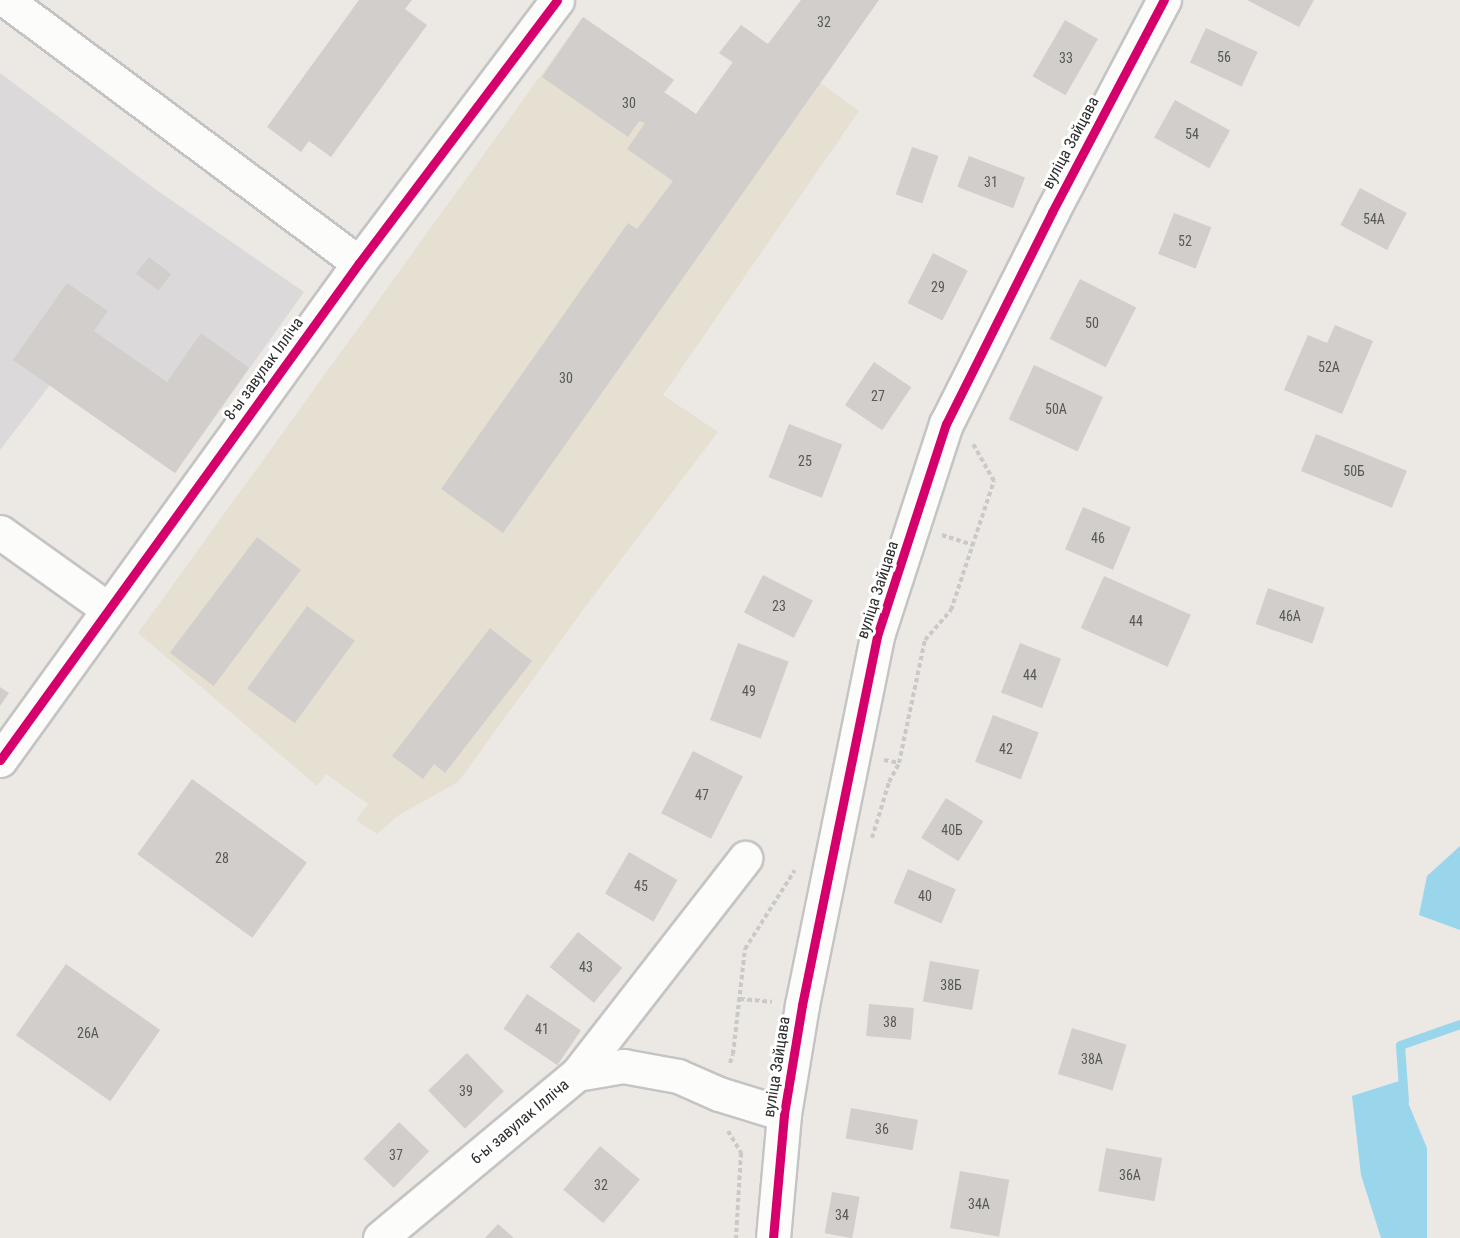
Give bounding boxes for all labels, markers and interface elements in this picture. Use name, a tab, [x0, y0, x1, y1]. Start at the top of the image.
house number: 32	[817, 14, 831, 30]
house number: 56	[1217, 49, 1231, 65]
house number: 33	[1059, 50, 1073, 66]
street label: вуліца Зайцава	[1039, 94, 1103, 192]
house number: 30	[622, 95, 636, 111]
house number: 54	[1185, 126, 1199, 142]
house number: 31	[984, 174, 998, 190]
house number: 54А	[1363, 211, 1385, 227]
house number: 52	[1178, 233, 1192, 249]
house number: 29	[931, 279, 945, 295]
street label: 8-ы завулак Ілліча	[220, 314, 308, 424]
house number: 50	[1085, 315, 1099, 331]
house number: 52А	[1318, 359, 1340, 375]
house number: 30	[559, 370, 573, 386]
house number: 27	[871, 388, 885, 404]
house number: 50А	[1045, 401, 1067, 417]
house number: 25	[798, 453, 812, 469]
house number: 50Б	[1343, 463, 1365, 479]
house number: 46	[1091, 530, 1105, 546]
street label: вуліца Зайцава	[853, 539, 903, 641]
house number: 23	[772, 598, 786, 614]
house number: 46А	[1279, 608, 1301, 624]
house number: 44	[1129, 613, 1143, 629]
house number: 44	[1023, 667, 1037, 683]
house number: 49	[742, 683, 756, 699]
house number: 42	[999, 741, 1013, 757]
house number: 47	[695, 787, 709, 803]
house number: 40Б	[941, 822, 963, 838]
house number: 28	[215, 850, 229, 866]
house number: 45	[634, 878, 648, 894]
house number: 40	[918, 888, 932, 904]
house number: 43	[579, 959, 593, 975]
house number: 38Б	[940, 977, 962, 993]
house number: 38	[883, 1014, 897, 1030]
street label: вуліца Зайцава	[760, 1015, 794, 1119]
house number: 41	[535, 1021, 549, 1037]
house number: 26А	[77, 1025, 99, 1041]
house number: 38А	[1081, 1051, 1103, 1067]
street label: 6-ы завулак Ілліча	[467, 1075, 573, 1169]
house number: 39	[459, 1083, 473, 1099]
house number: 36	[875, 1121, 889, 1137]
house number: 37	[389, 1147, 403, 1163]
house number: 36А	[1119, 1167, 1141, 1183]
house number: 32	[594, 1177, 608, 1193]
house number: 34А	[968, 1196, 990, 1212]
house number: 34	[835, 1207, 849, 1223]

